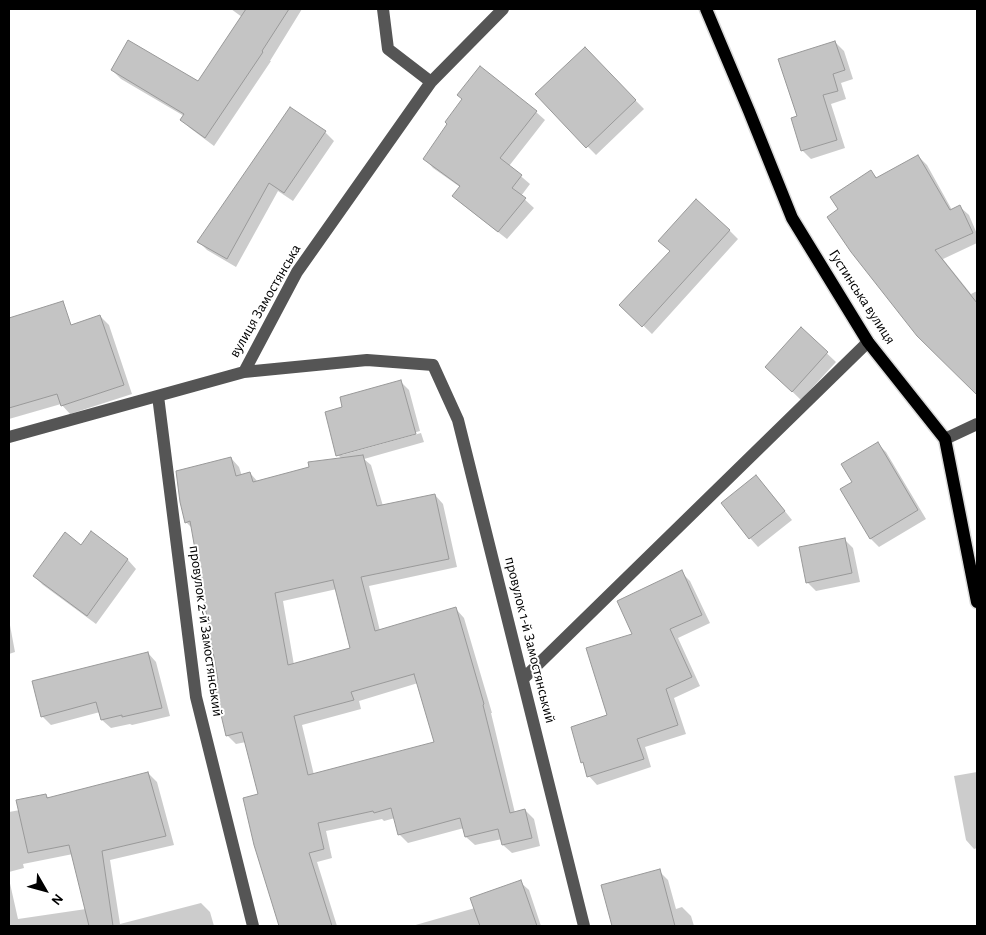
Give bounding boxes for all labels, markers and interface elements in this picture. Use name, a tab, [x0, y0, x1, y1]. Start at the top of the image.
street label: вулиця Замостянська	[225, 241, 305, 361]
street label: Густинська вулиця	[825, 246, 899, 348]
street label: провулок 2-й Замостянський	[185, 544, 227, 718]
street label: провулок 1-й Замостянський	[501, 555, 559, 725]
north arrow	[20, 865, 70, 915]
text: N	[48, 891, 65, 907]

